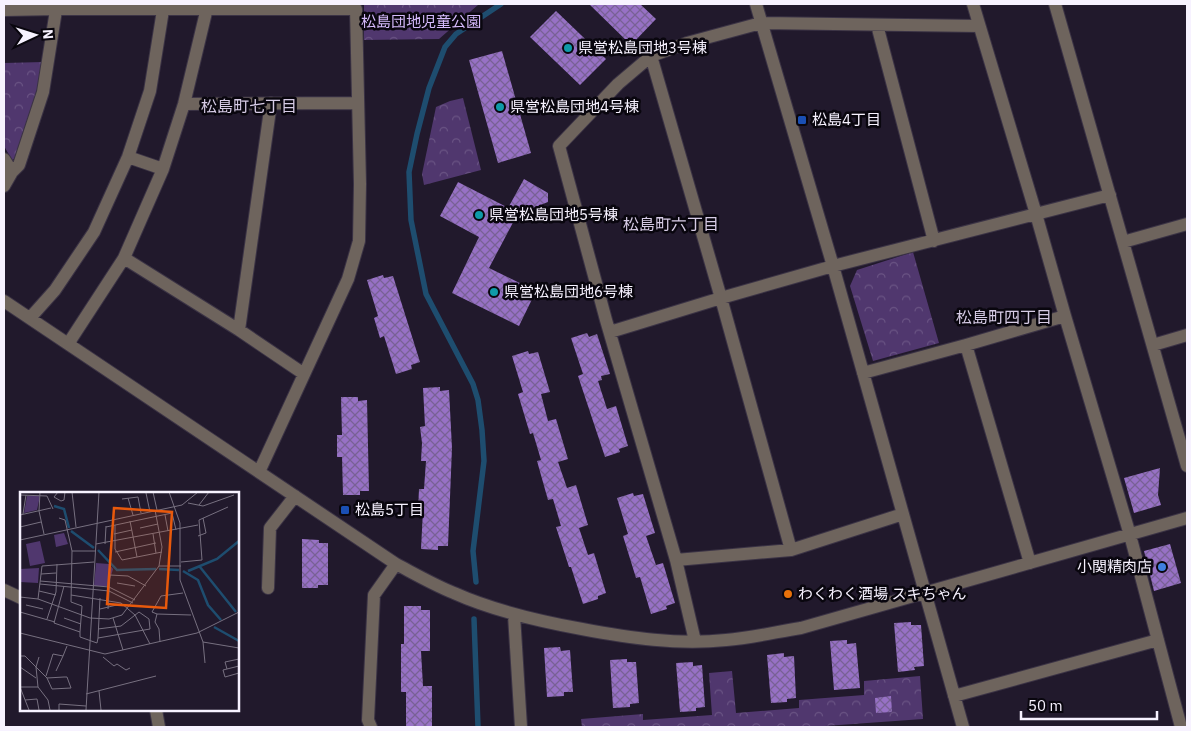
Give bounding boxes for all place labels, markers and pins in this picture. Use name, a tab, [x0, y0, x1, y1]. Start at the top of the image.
place label: 県営松島団地3号棟	[578, 38, 707, 57]
marker: 県営松島団地3号棟	[562, 42, 574, 54]
place label: 県営松島団地4号棟	[510, 97, 639, 116]
marker: 県営松島団地4号棟	[494, 101, 506, 113]
place label: 松島4丁目	[812, 110, 881, 129]
marker: 松島4丁目	[796, 114, 808, 126]
place label: 県営松島団地5号棟	[489, 205, 618, 224]
marker: 県営松島団地5号棟	[473, 209, 485, 221]
place label: 県営松島団地6号棟	[504, 282, 633, 301]
marker: 県営松島団地6号棟	[488, 286, 500, 298]
place label: 松島5丁目	[355, 500, 424, 519]
marker: 松島5丁目	[339, 504, 351, 516]
place label: 小関精肉店	[1077, 557, 1152, 576]
marker: 小関精肉店	[1156, 561, 1168, 573]
place label: わくわく酒場 スキちゃん	[798, 584, 967, 603]
marker: わくわく酒場 スキちゃん	[782, 588, 794, 600]

